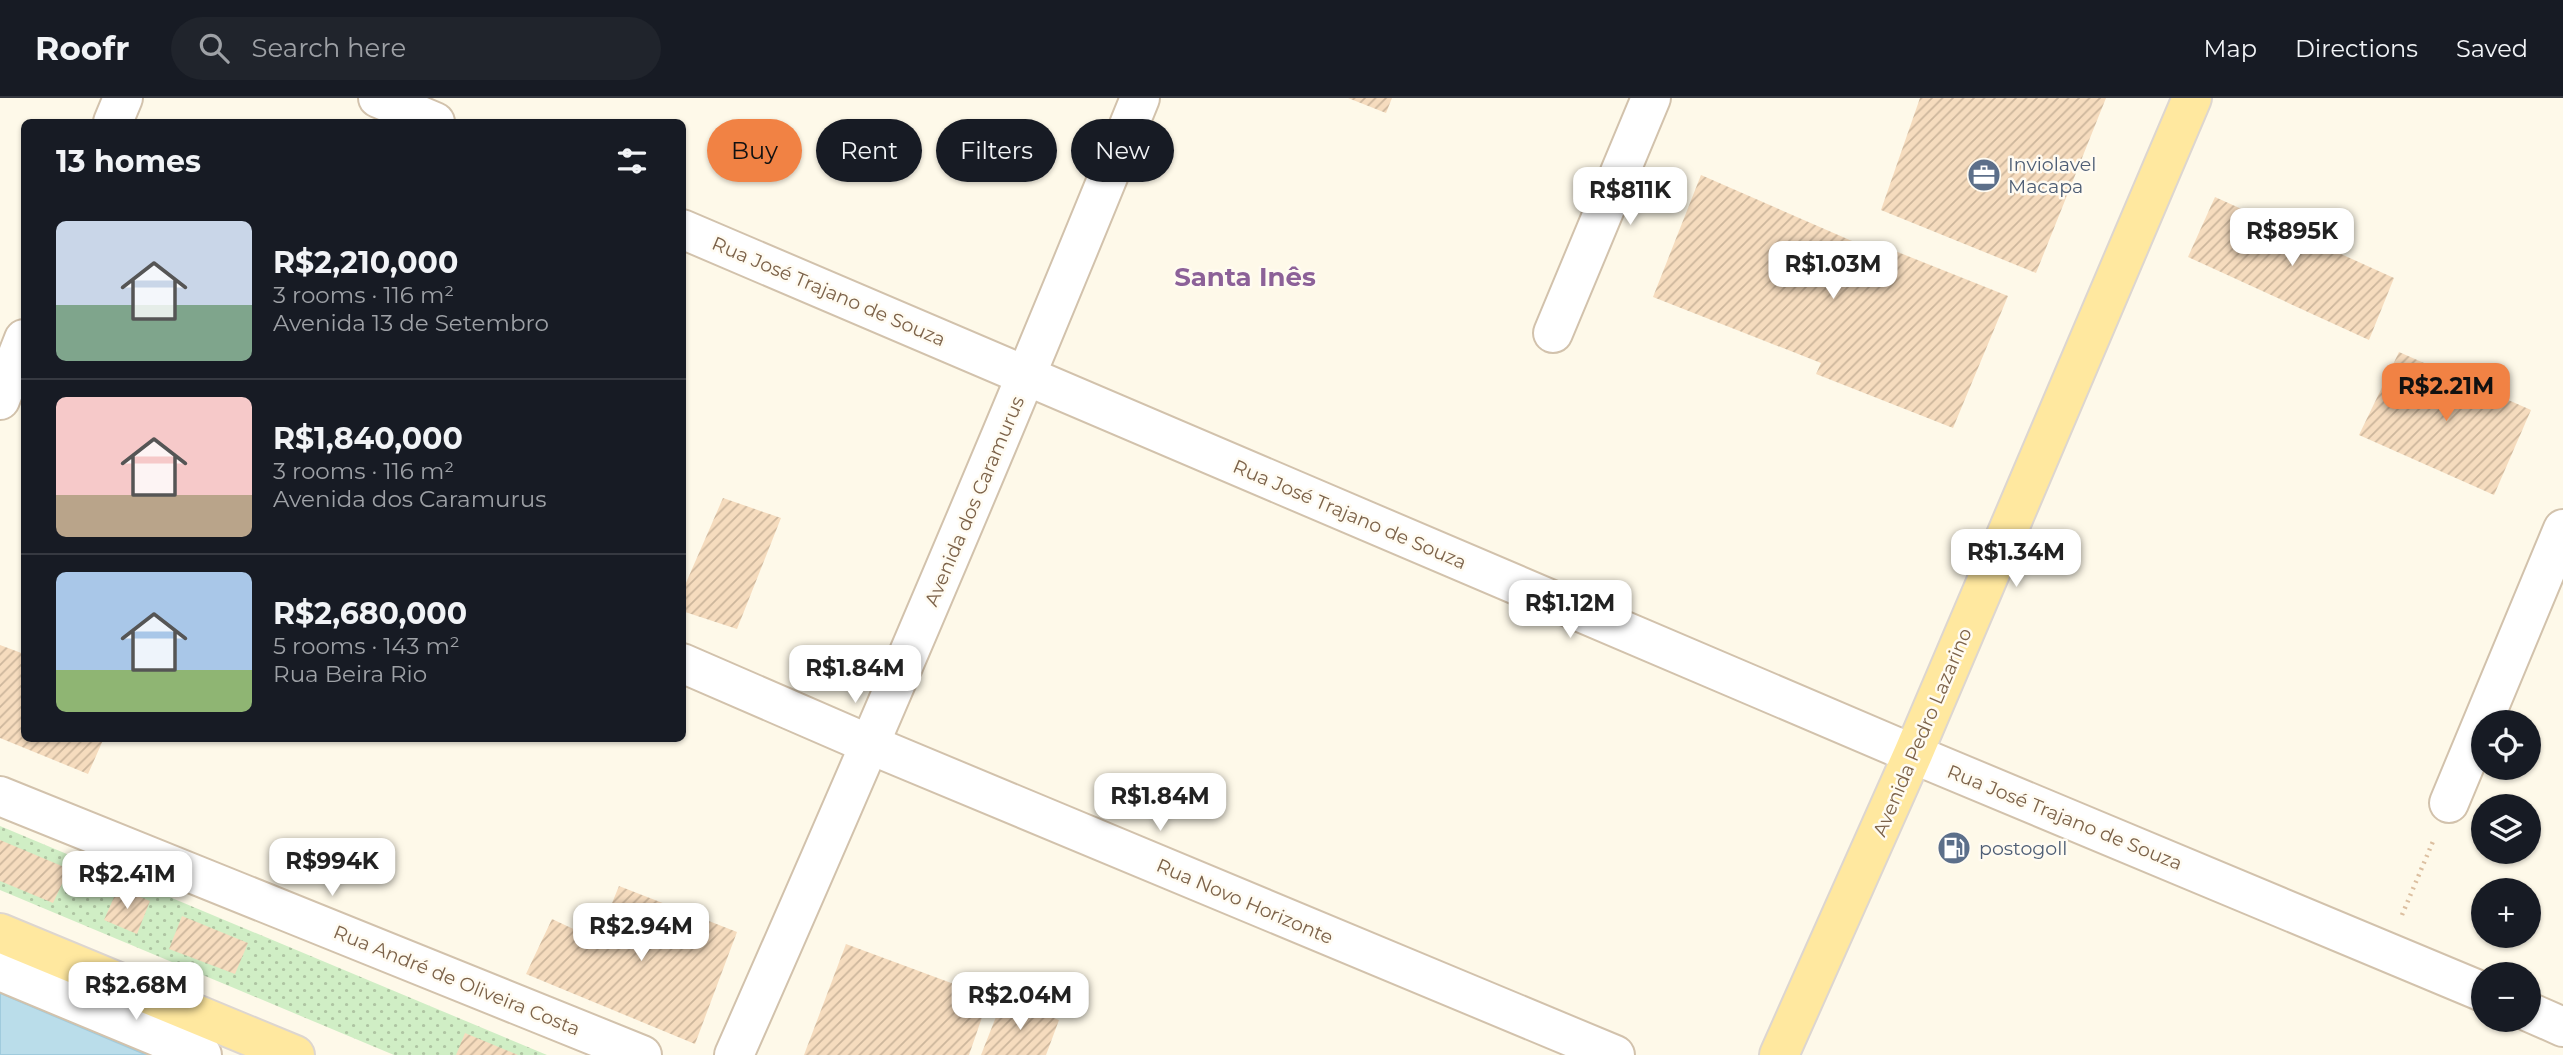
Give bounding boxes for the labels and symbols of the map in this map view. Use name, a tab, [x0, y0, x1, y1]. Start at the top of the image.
place label: Inviolavel Macapa	[2008, 153, 2096, 198]
office icon: Inviolavel Macapa	[1965, 156, 2003, 194]
pin: R$811K	[1573, 167, 1687, 227]
pin: R$895K	[2235, 208, 2349, 268]
street label: Rua José Trajano de Souza	[709, 232, 949, 351]
pin: R$1.03M	[1768, 242, 1898, 301]
district label: Santa Inês	[1174, 261, 1316, 293]
pin: R$2.21M	[2381, 364, 2511, 423]
street label: Avenida dos Caramurus	[920, 393, 1029, 610]
street label: Rua José Trajano de Souza	[1230, 455, 1470, 574]
pin: R$1.34M	[1951, 530, 2081, 589]
pin: R$1.12M	[1505, 580, 1635, 640]
street label: Avenida Pedro Lazarino	[1868, 624, 1977, 840]
pin: R$1.84M	[790, 646, 920, 705]
street label: Rua José Trajano de Souza	[1944, 760, 2186, 875]
pin: R$1.84M	[1095, 774, 1225, 833]
fuel station icon: postogoll	[1935, 829, 1973, 867]
place label: postogoll	[1979, 837, 2068, 860]
pin: R$994K	[275, 838, 389, 898]
pin: R$2.41M	[62, 852, 192, 911]
street label: Rua Novo Horizonte	[1153, 854, 1337, 949]
pin: R$2.94M	[576, 904, 706, 963]
street label: Rua André de Oliveira Costa	[330, 920, 583, 1041]
pin: R$2.68M	[71, 962, 201, 1022]
pin: R$2.04M	[955, 972, 1085, 1032]

